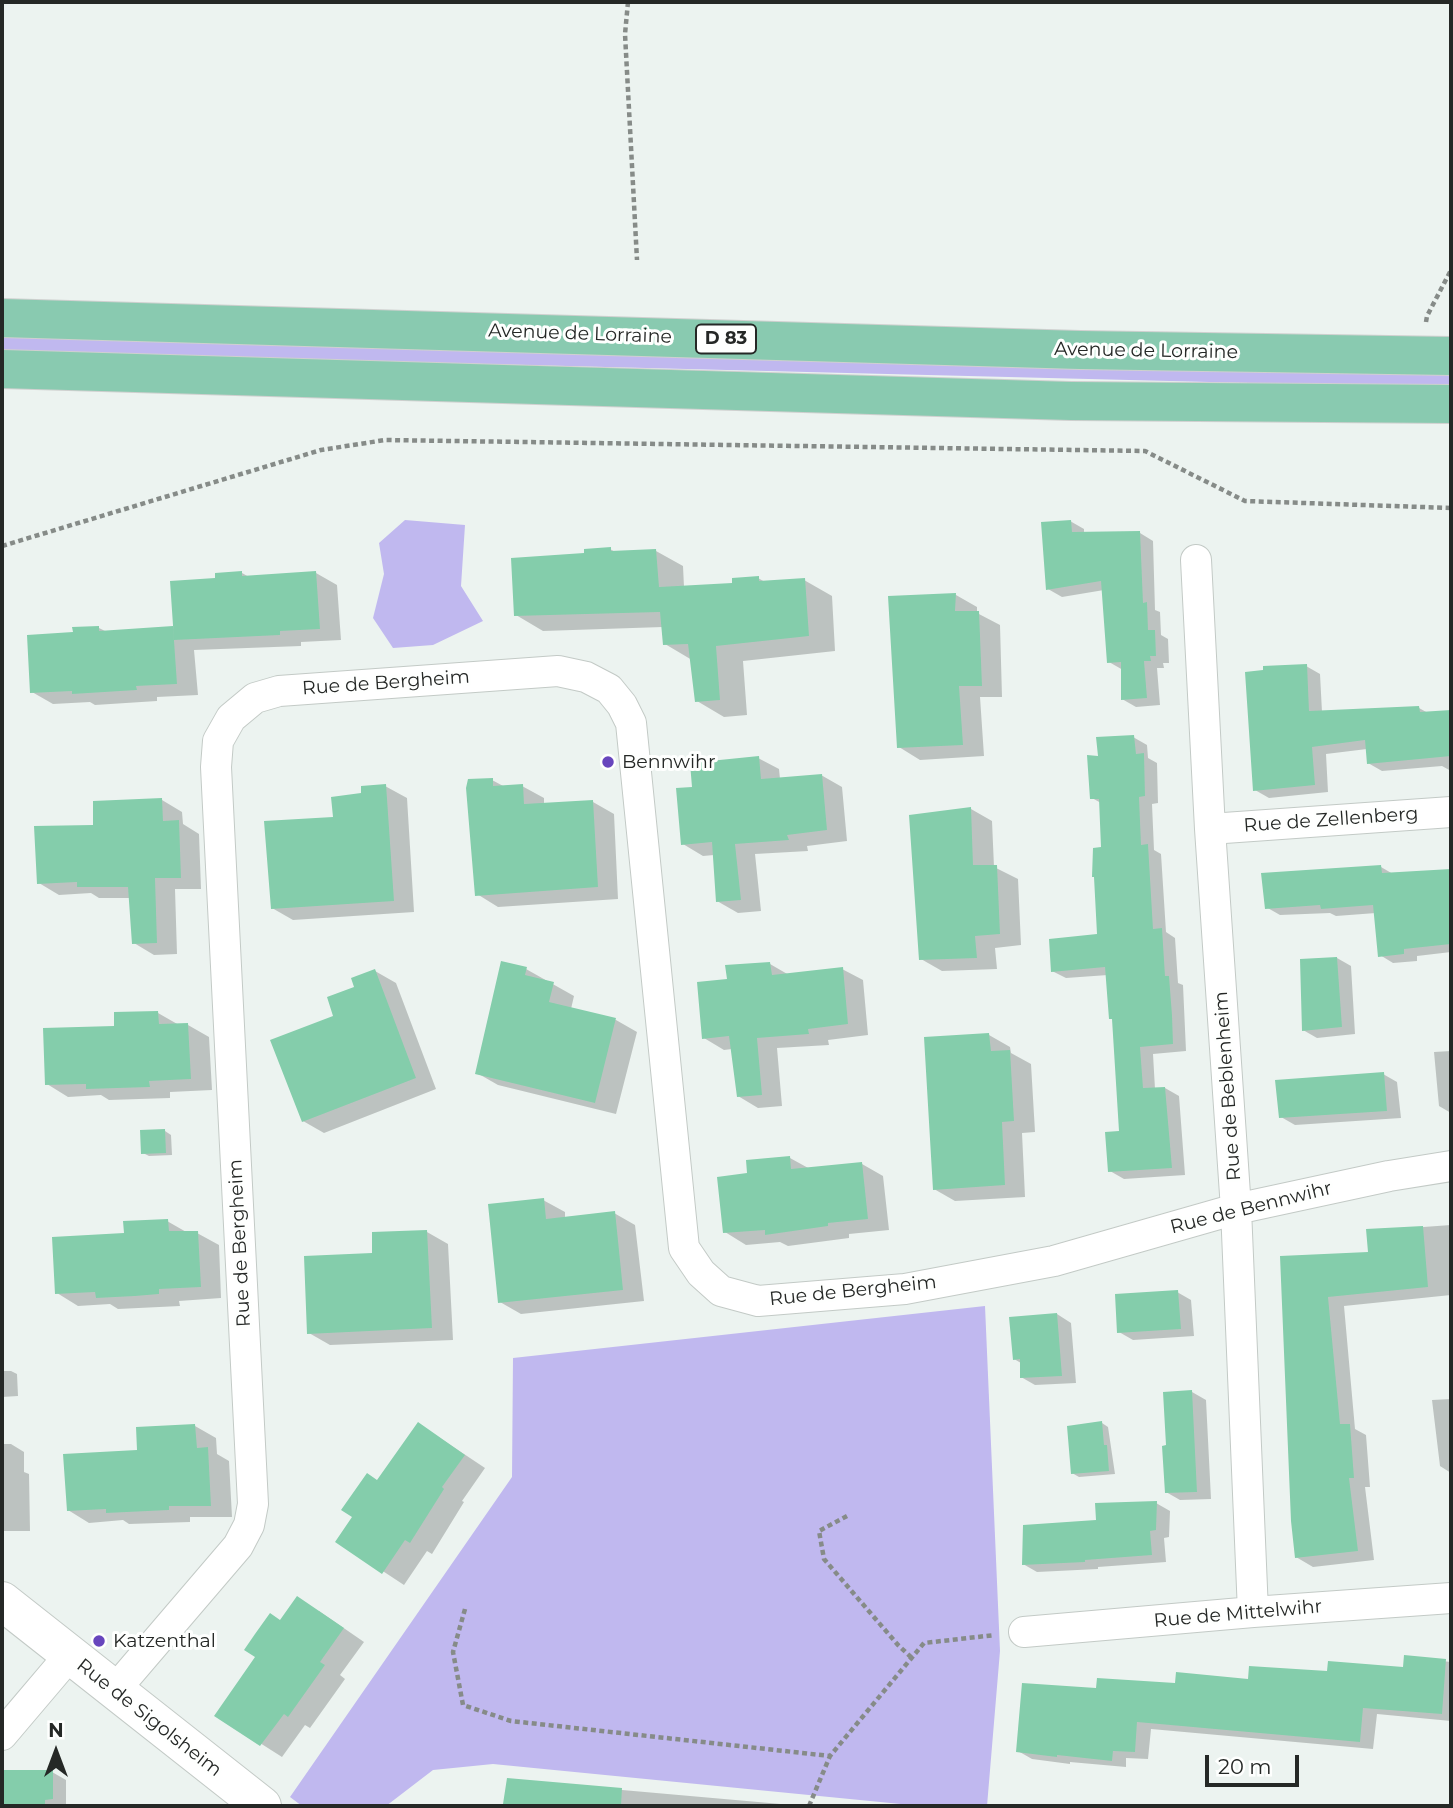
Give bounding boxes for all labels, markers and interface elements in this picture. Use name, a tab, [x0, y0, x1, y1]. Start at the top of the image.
street label: Avenue de Lorraine	[488, 319, 672, 349]
road number: D 83	[696, 324, 756, 354]
street label: Avenue de Lorraine	[1054, 338, 1238, 364]
street label: Rue de Bergheim	[301, 666, 471, 700]
place label: Bennwihr	[622, 751, 716, 773]
marker: Bennwihr	[600, 754, 616, 770]
street label: Rue de Zellenberg	[1243, 803, 1419, 837]
street label: Rue de Beblenheim	[1210, 990, 1246, 1182]
street label: Rue de Bergheim	[224, 1158, 256, 1328]
street label: Rue de Bennwihr	[1168, 1177, 1334, 1239]
street label: Rue de Bergheim	[768, 1271, 938, 1311]
street label: Rue de Mittelwihr	[1153, 1595, 1323, 1633]
place label: Katzenthal	[113, 1630, 216, 1652]
marker: Katzenthal	[91, 1633, 107, 1649]
street label: Rue de Sigolsheim	[72, 1654, 226, 1782]
north arrow	[21, 1717, 91, 1787]
text: N	[48, 1719, 64, 1742]
scale bar	[1208, 1742, 1302, 1786]
text: 20 m	[1218, 1754, 1272, 1779]

